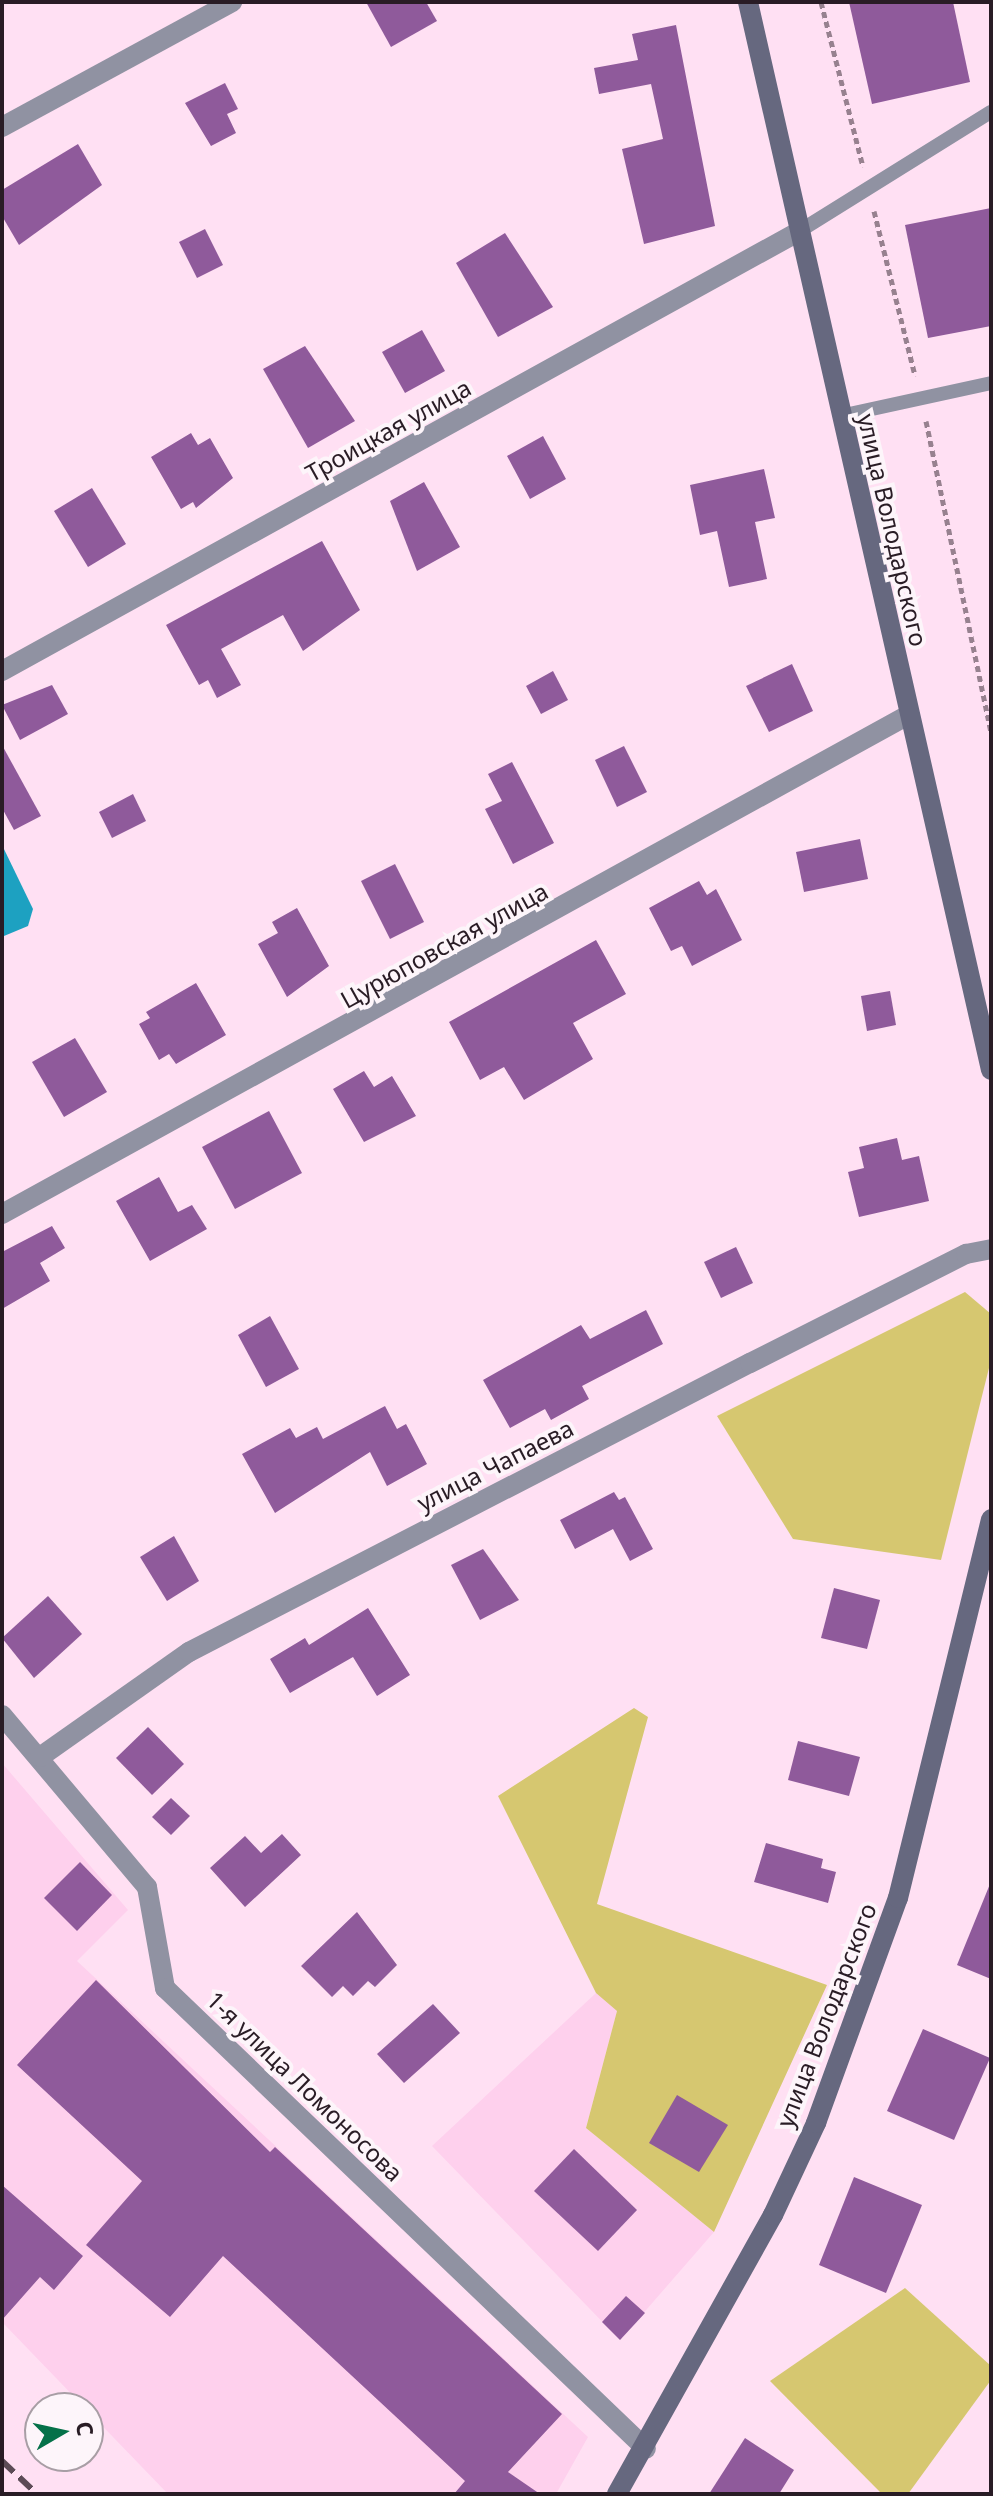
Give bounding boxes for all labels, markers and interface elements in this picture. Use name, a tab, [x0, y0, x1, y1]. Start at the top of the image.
street label: Троицкая улица	[300, 373, 476, 487]
street label: улица Володарского	[852, 411, 934, 649]
street label: Цурюповская улица	[335, 876, 553, 1014]
street label: улица Чапаева	[412, 1413, 578, 1517]
street label: улица Володарского	[770, 1899, 882, 2131]
street label: 1-я улица Ломоносова	[201, 1985, 409, 2187]
north arrow	[24, 2392, 104, 2472]
text: С	[70, 2419, 102, 2438]

